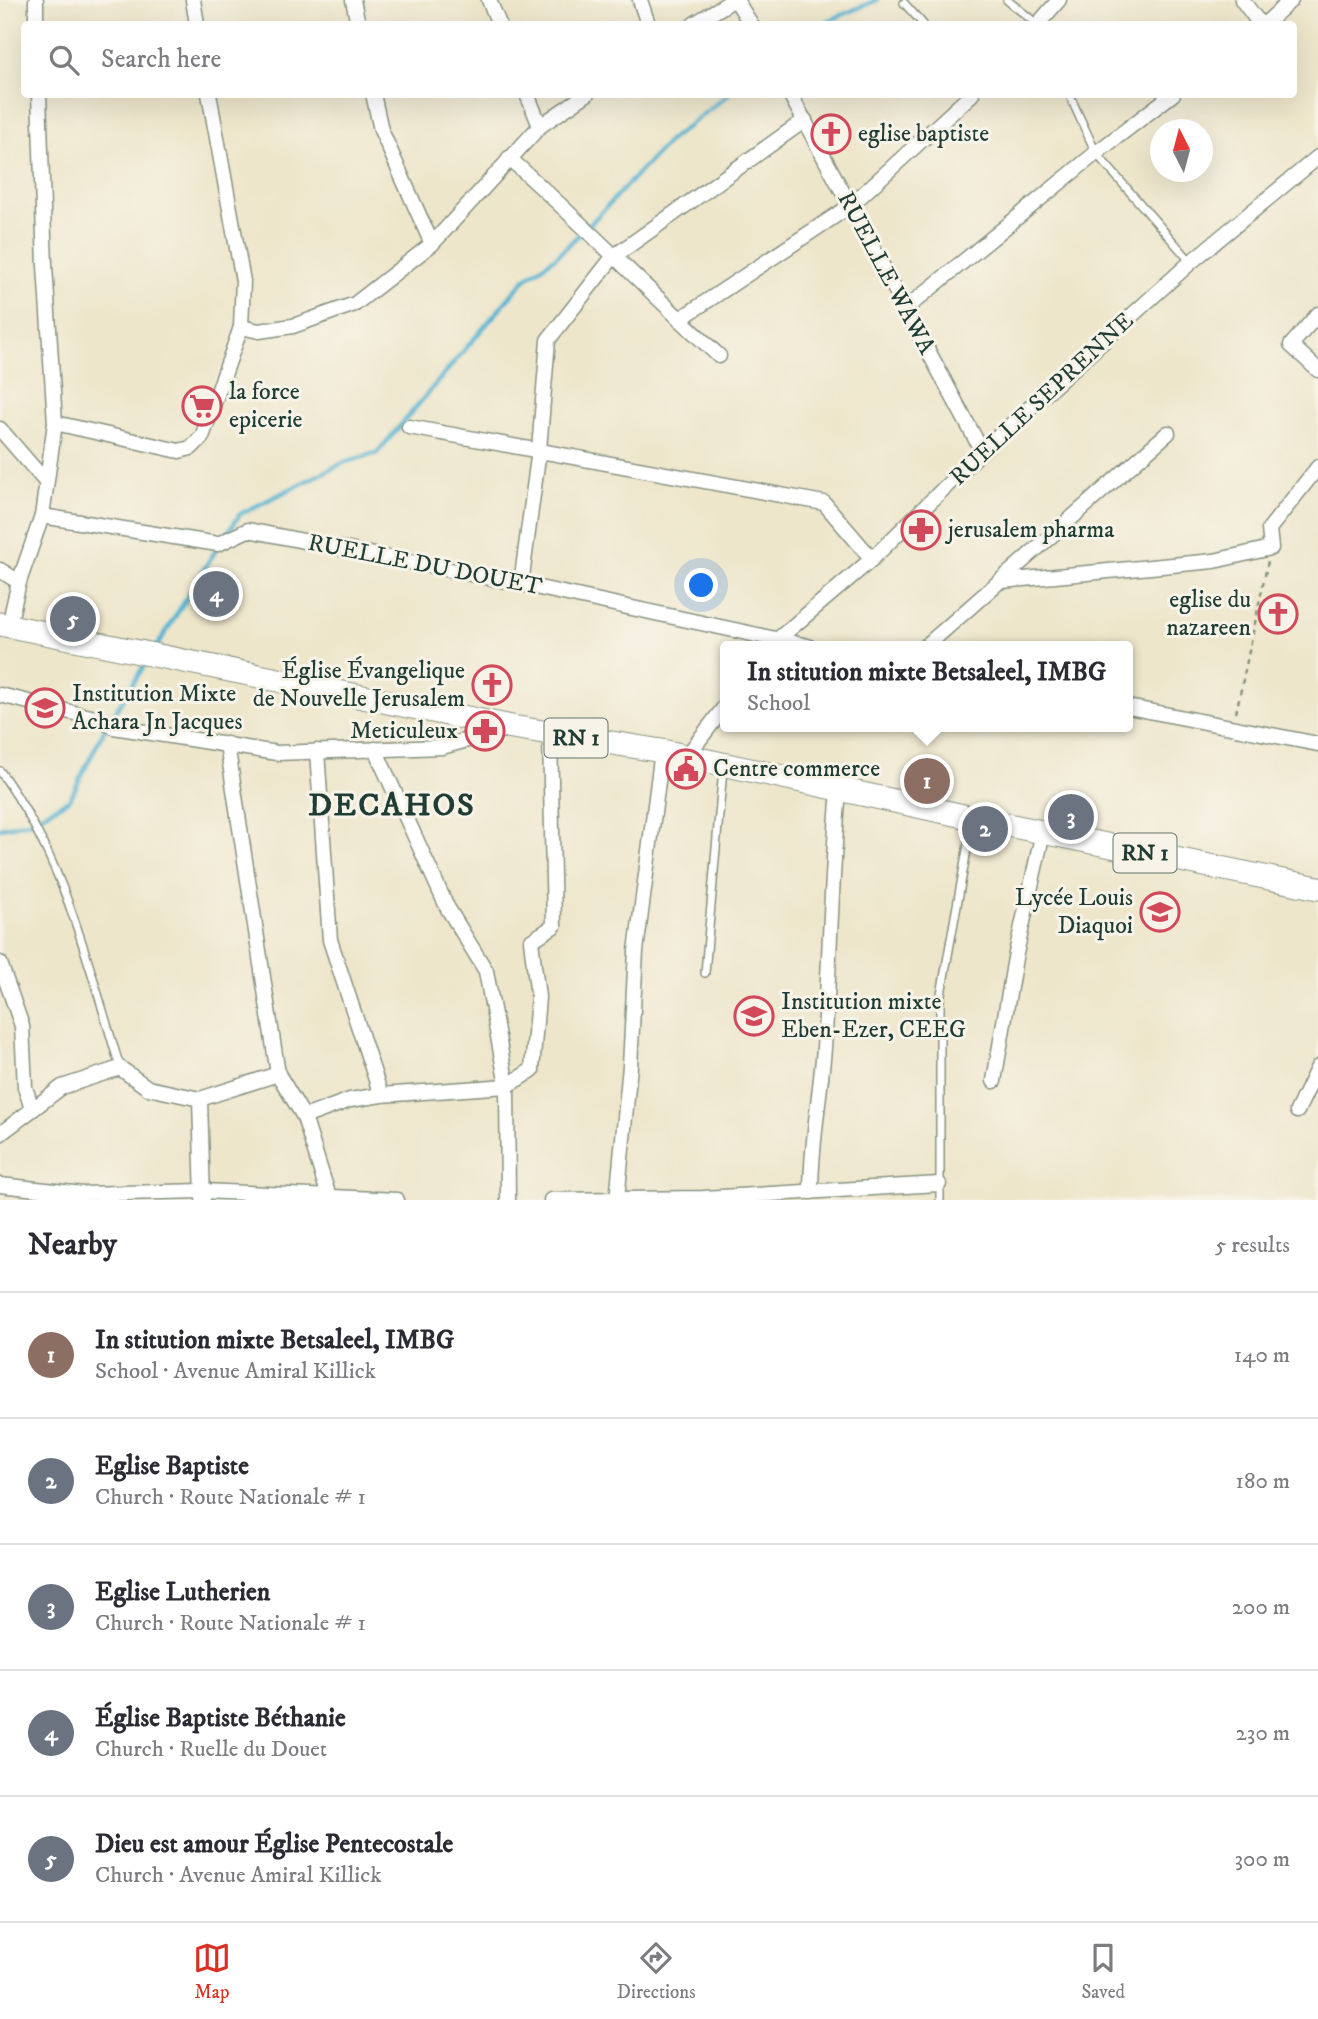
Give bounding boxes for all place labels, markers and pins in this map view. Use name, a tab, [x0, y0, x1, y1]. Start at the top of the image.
church icon: eglise baptiste	[810, 113, 852, 155]
place label: eglise baptiste	[858, 119, 989, 149]
place label: la force epicerie	[229, 377, 303, 435]
supermarket icon: la force epicerie	[181, 385, 223, 427]
pharmacy icon: jerusalem pharma	[900, 509, 942, 551]
place label: jerusalem pharma	[944, 515, 1115, 545]
pin: 4	[193, 568, 239, 620]
place label: eglise du nazareen	[1166, 585, 1251, 643]
pin: 5	[50, 593, 96, 645]
church icon: eglise du nazareen	[1257, 593, 1299, 635]
place label: Église Évangelique de Nouvelle Jerusalem	[253, 656, 465, 714]
church icon: Église Évangelique de Nouvelle Jerusalem	[471, 664, 513, 706]
place label: Institution Mixte Achara Jn Jacques	[72, 679, 242, 737]
school or university icon: Institution Mixte Achara Jn Jacques	[24, 687, 66, 729]
pharmacy icon: Meticuleux	[464, 710, 506, 752]
place label: Meticuleux	[350, 716, 458, 746]
public building icon: Centre commerce	[665, 748, 707, 790]
place label: Centre commerce	[713, 754, 880, 784]
pin: 1	[904, 755, 950, 807]
pin: 3	[1048, 791, 1094, 843]
pin: 2	[962, 803, 1008, 855]
place label: Lycée Louis Diaquoi	[1015, 883, 1133, 941]
school or university icon: Lycée Louis Diaquoi	[1139, 891, 1181, 933]
place label: Institution mixte Eben-Ezer, CEEG	[781, 987, 966, 1045]
school or university icon: Institution mixte Eben-Ezer, CEEG	[733, 995, 775, 1037]

